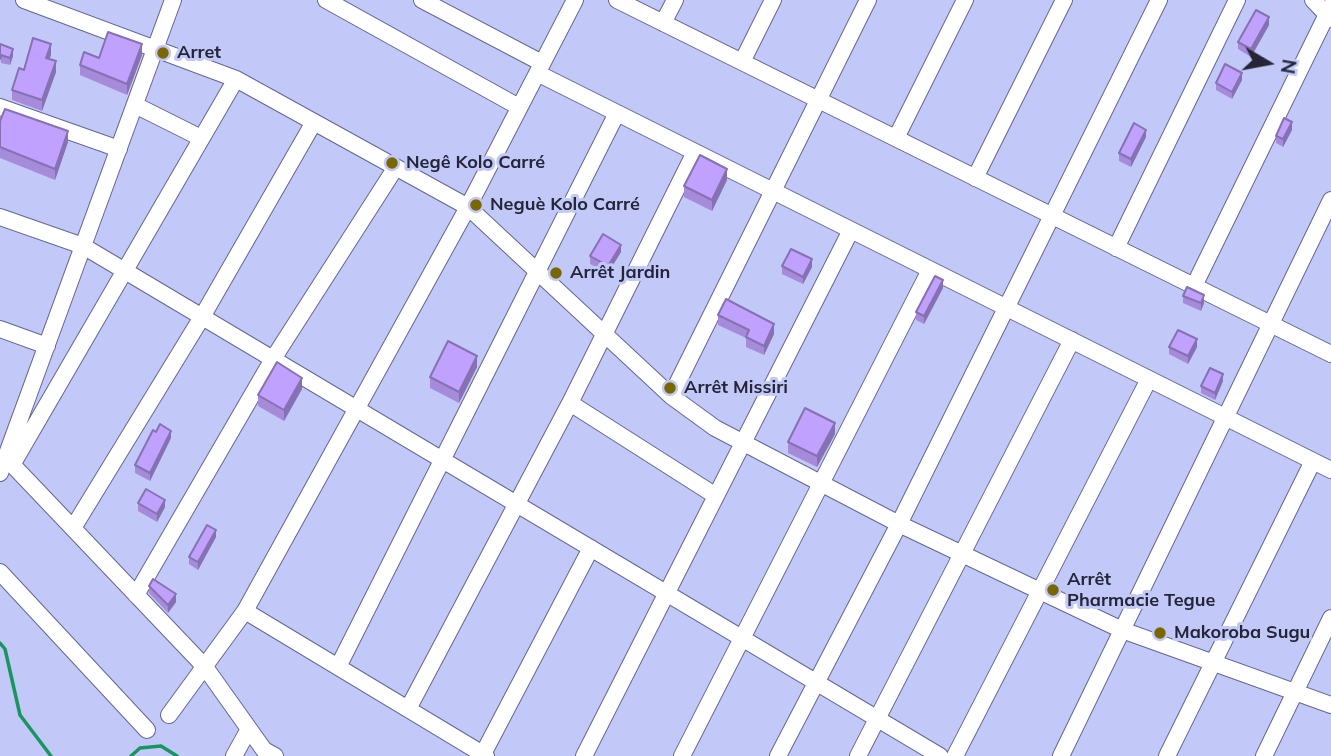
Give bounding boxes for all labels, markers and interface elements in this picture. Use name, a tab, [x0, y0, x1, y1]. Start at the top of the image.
north arrow	[1233, 28, 1303, 98]
place label: Arret	[177, 42, 221, 64]
marker: Arret	[155, 45, 171, 61]
text: N	[1276, 57, 1302, 76]
place label: Negê Kolo Carré	[406, 152, 545, 174]
marker: Negê Kolo Carré	[384, 155, 400, 171]
place label: Neguè Kolo Carré	[490, 194, 640, 216]
marker: Neguè Kolo Carré	[468, 197, 484, 213]
place label: Arrêt Jardin	[570, 262, 670, 284]
marker: Arrêt Jardin	[548, 265, 564, 281]
place label: Arrêt Missiri	[684, 377, 788, 399]
marker: Arrêt Missiri	[662, 380, 678, 396]
place label: Arrêt Pharmacie Tegue	[1067, 569, 1215, 612]
marker: Arrêt Pharmacie Tegue	[1045, 582, 1061, 598]
place label: Makoroba Sugu	[1174, 622, 1310, 644]
marker: Makoroba Sugu	[1152, 625, 1168, 641]

